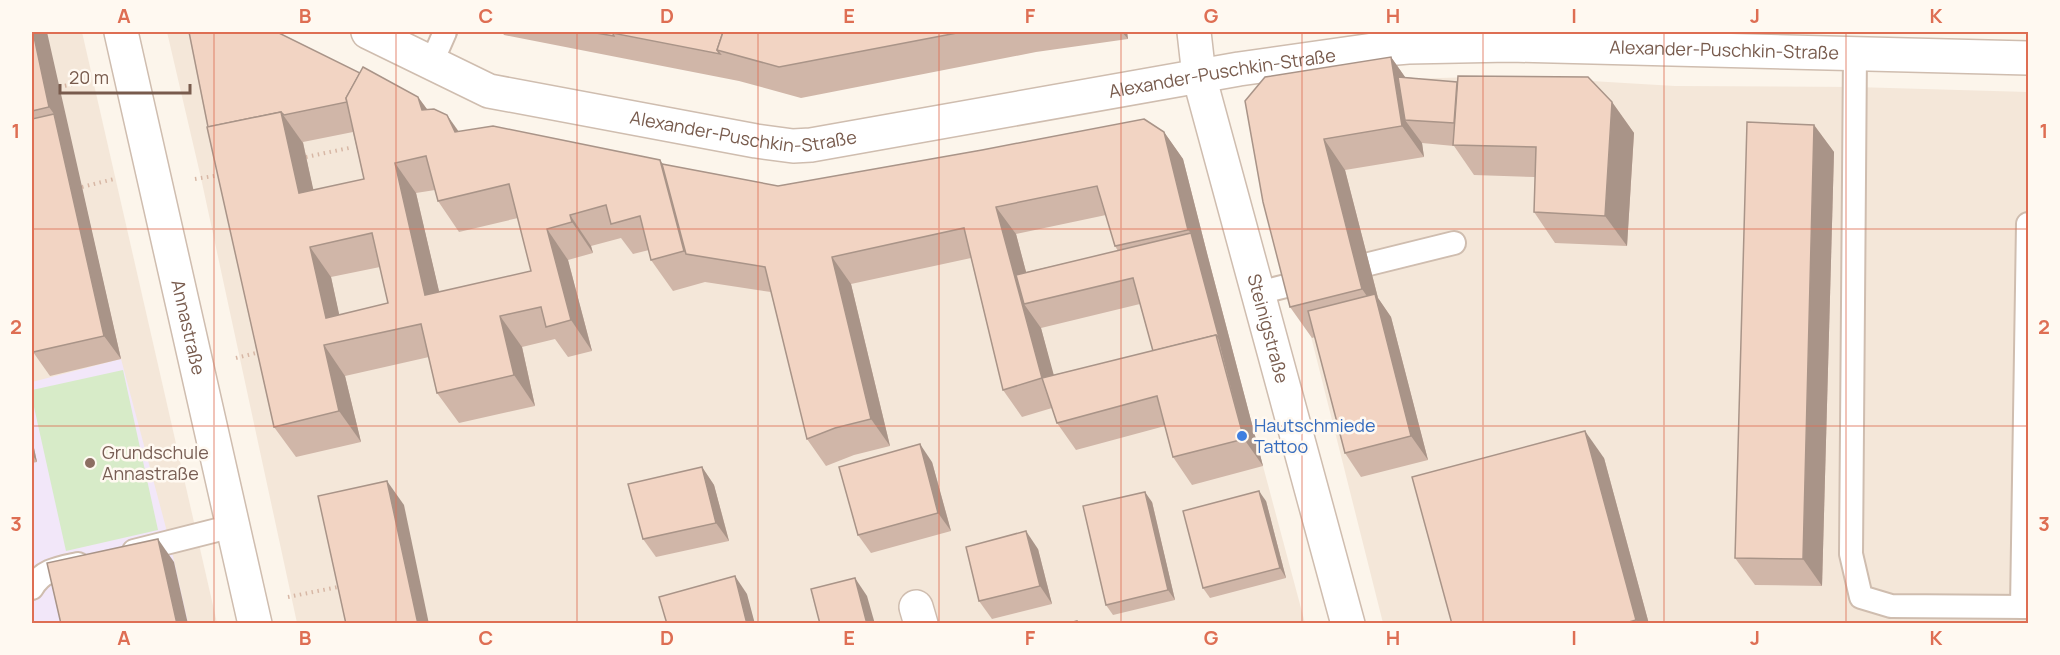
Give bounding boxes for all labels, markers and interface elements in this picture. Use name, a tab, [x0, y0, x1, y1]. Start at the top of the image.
text: A	[117, 2, 131, 29]
text: B	[299, 2, 312, 29]
text: C	[479, 2, 493, 29]
text: D	[660, 2, 674, 29]
text: E	[843, 2, 855, 29]
text: F	[1025, 2, 1036, 29]
text: G	[1204, 2, 1219, 29]
text: H	[1386, 2, 1400, 29]
text: I	[1571, 2, 1577, 29]
text: J	[1750, 2, 1760, 29]
text: K	[1930, 2, 1943, 29]
street label: Alexander-Puschkin-Straße	[1609, 34, 1839, 64]
street label: Alexander-Puschkin-Straße	[1107, 42, 1337, 103]
scale bar	[60, 57, 190, 95]
text: 20 m	[69, 65, 109, 89]
street label: Alexander-Puschkin-Straße	[628, 105, 858, 157]
text: 1	[12, 117, 20, 144]
text: 1	[2040, 117, 2048, 144]
street label: Steinigstraße	[1242, 271, 1295, 386]
street label: Annastraße	[166, 277, 211, 377]
text: 2	[10, 313, 22, 340]
text: 2	[2038, 313, 2050, 340]
place label: Hautschmiede Tattoo	[1254, 413, 1376, 458]
marker: Hautschmiede Tattoo	[1235, 429, 1249, 443]
place label: Grundschule Annastraße	[102, 440, 209, 485]
marker: Grundschule Annastraße	[83, 456, 97, 470]
text: 3	[10, 510, 22, 537]
text: 3	[2038, 510, 2050, 537]
text: A	[117, 624, 131, 651]
text: B	[299, 624, 312, 651]
text: C	[479, 624, 493, 651]
text: D	[660, 624, 674, 651]
text: E	[843, 624, 855, 651]
text: F	[1025, 624, 1036, 651]
text: G	[1204, 624, 1219, 651]
text: H	[1386, 624, 1400, 651]
text: I	[1571, 624, 1577, 651]
text: J	[1750, 624, 1760, 651]
text: K	[1930, 624, 1943, 651]

